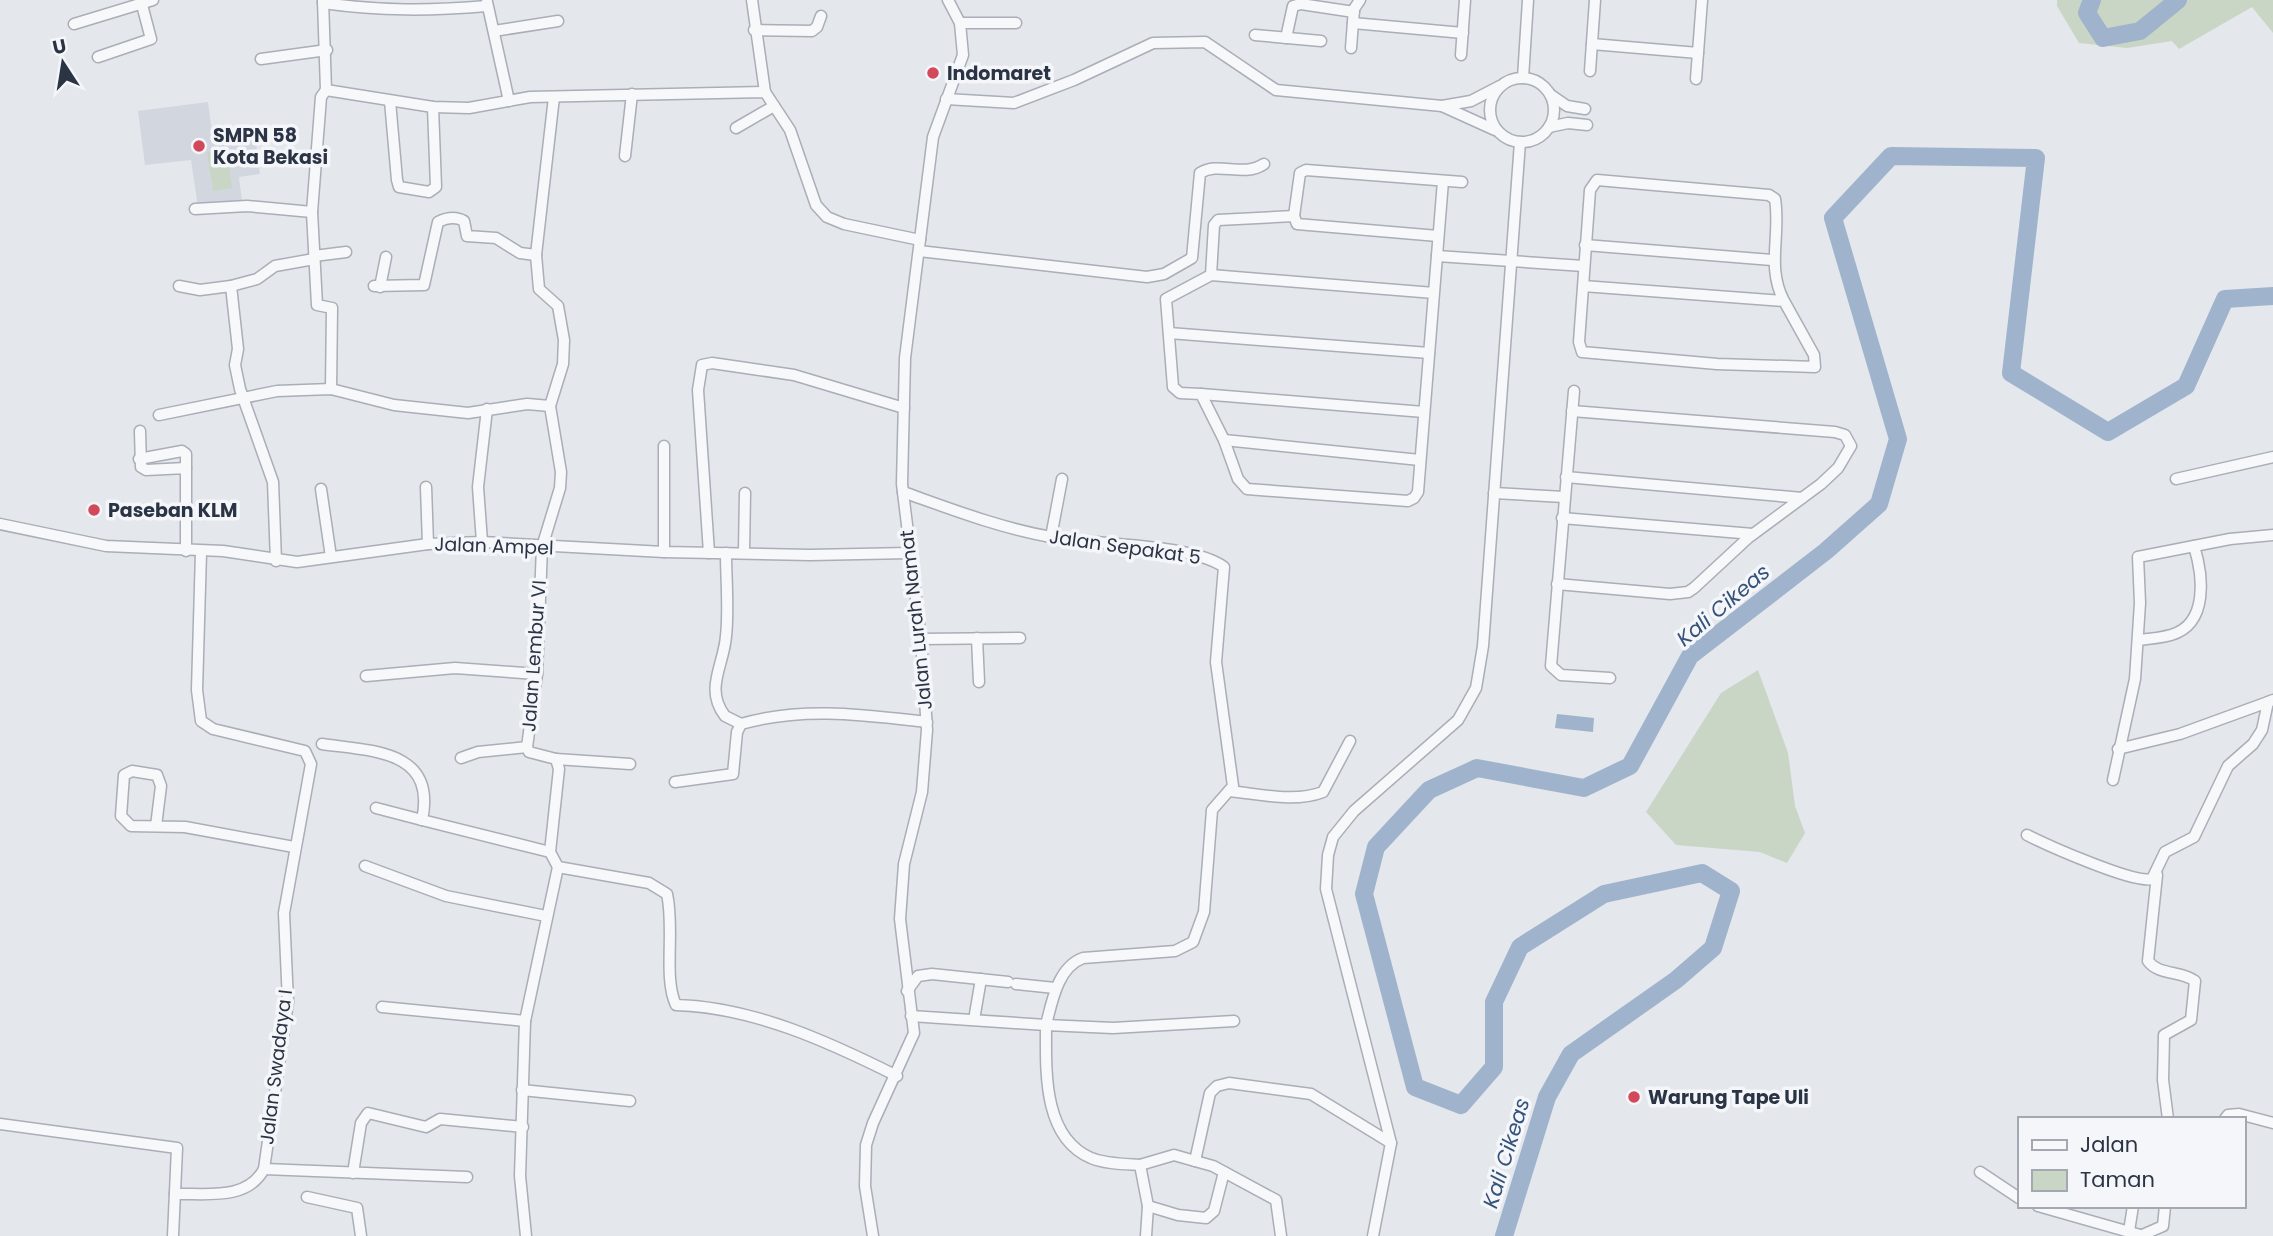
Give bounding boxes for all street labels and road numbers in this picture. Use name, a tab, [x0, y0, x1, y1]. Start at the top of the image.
street label: Jalan Sepakat 5	[1047, 523, 1203, 571]
street label: Jalan Lurah Namat	[893, 529, 939, 711]
street label: Jalan Ampel	[434, 530, 554, 562]
street label: Jalan Lembur VI	[515, 579, 553, 733]
street label: Jalan Swadaya I	[253, 988, 299, 1146]

